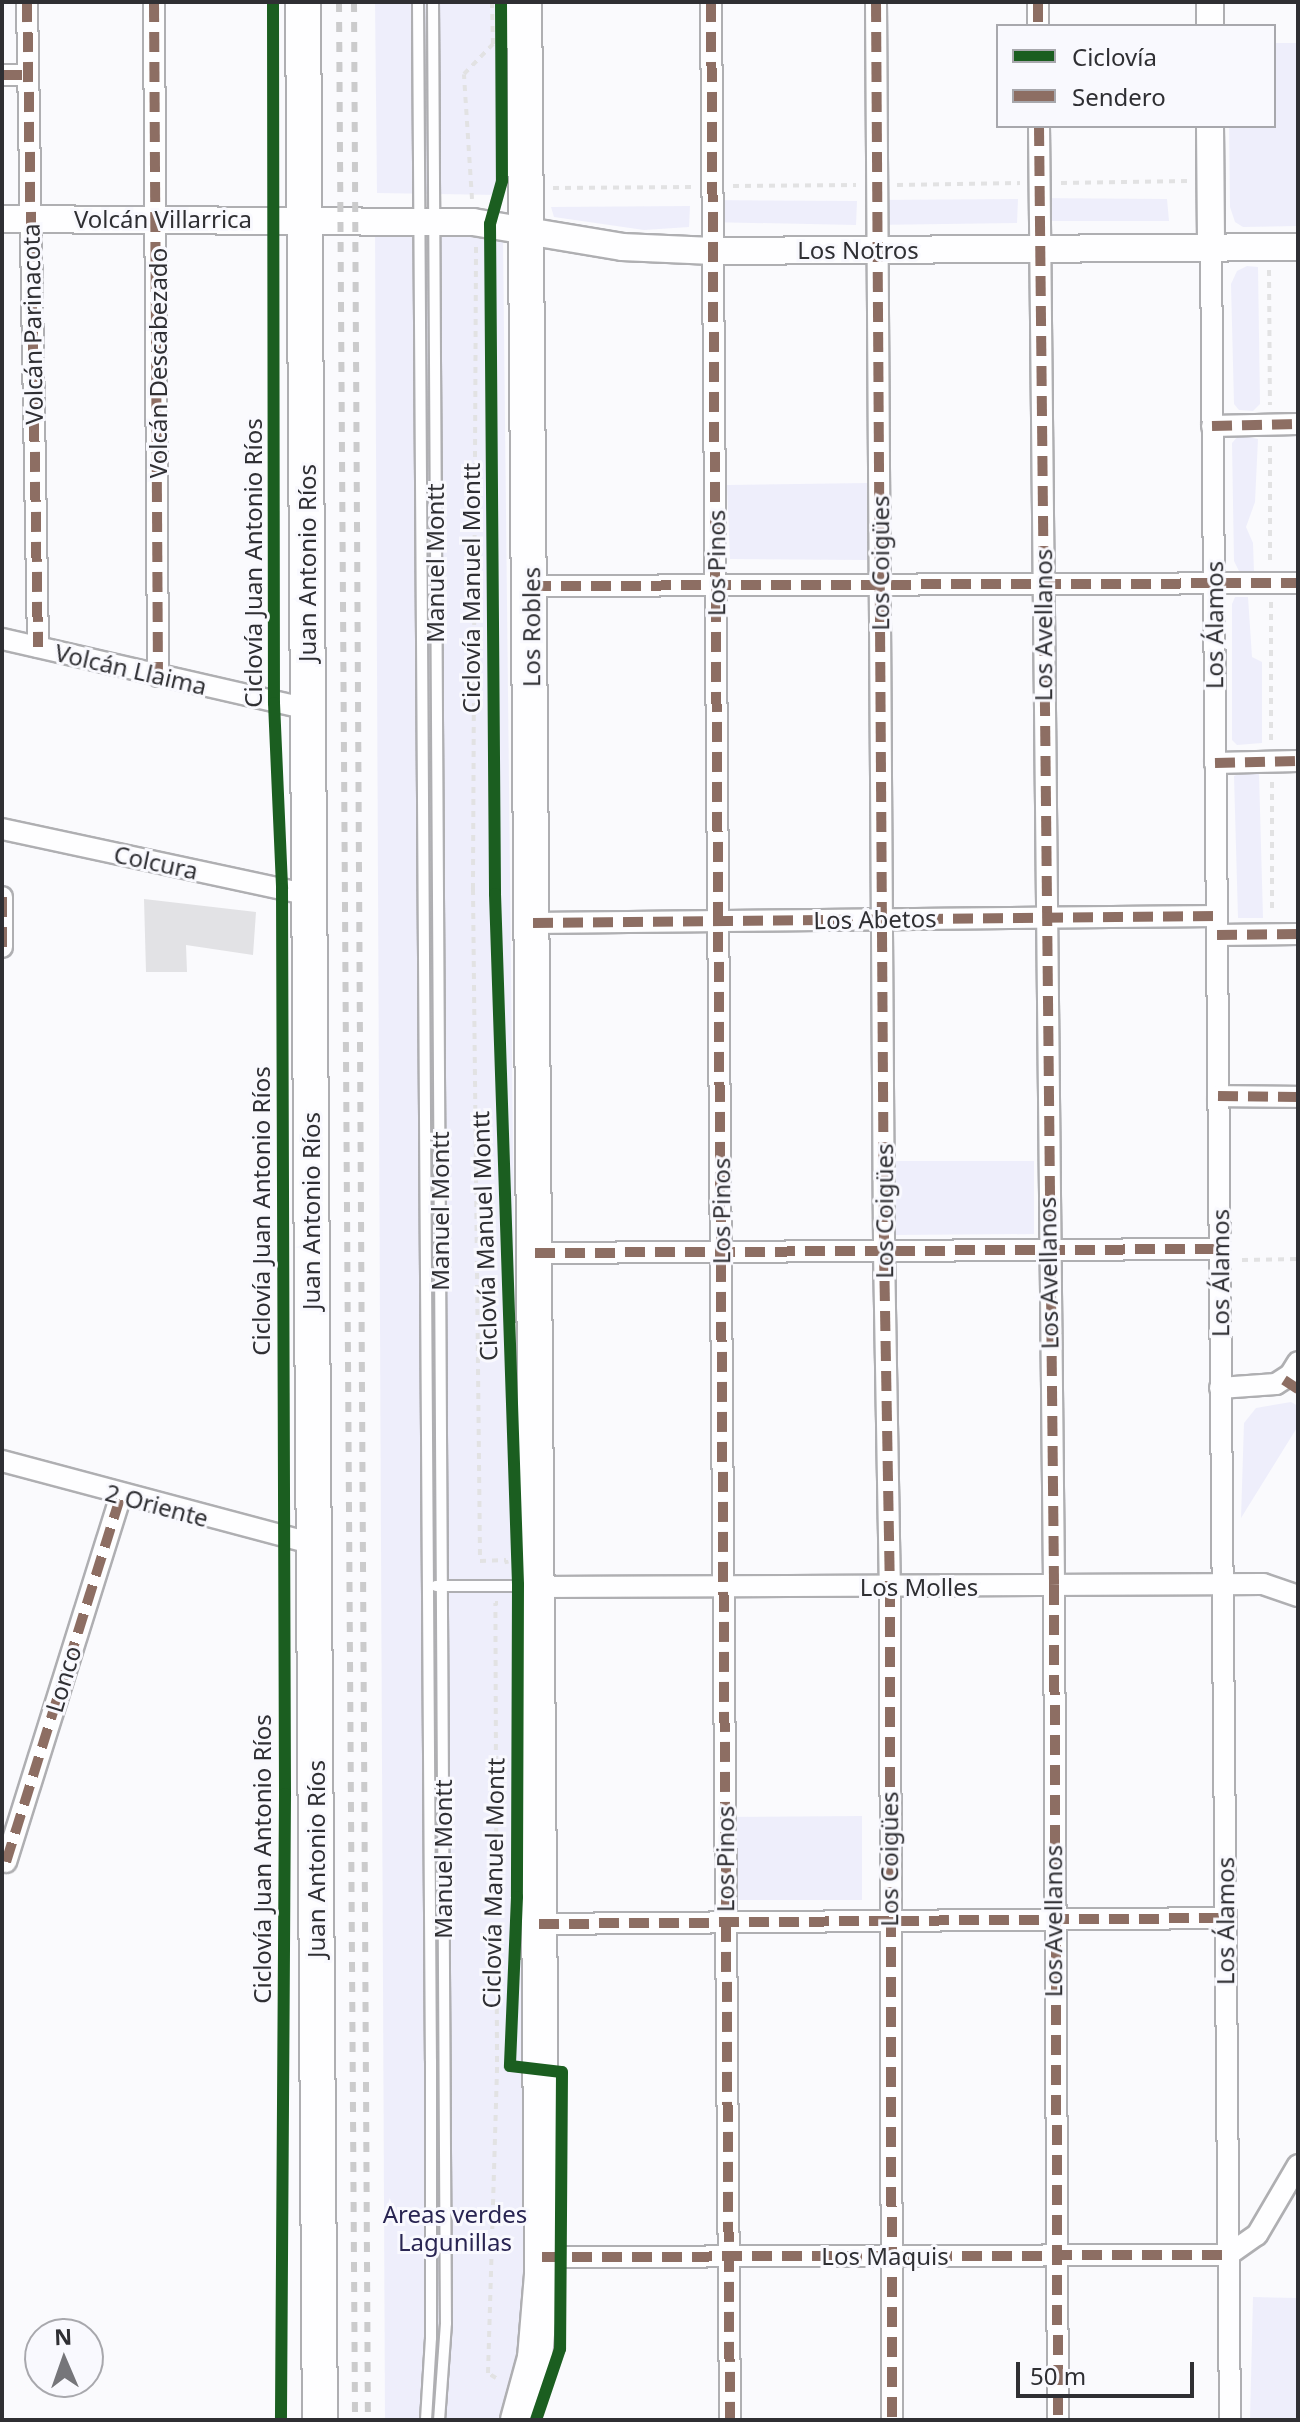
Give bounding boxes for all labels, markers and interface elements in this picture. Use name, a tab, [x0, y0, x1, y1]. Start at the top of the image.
legend	[996, 24, 1276, 128]
text: Ciclovía	[1072, 40, 1157, 73]
text: Sendero	[1072, 80, 1166, 113]
street label: Volcán Villarrica	[74, 205, 252, 233]
street label: Volcán Parinacota	[16, 223, 48, 425]
street label: Los Notros	[797, 236, 919, 264]
street label: Volcán Descabezado	[144, 248, 172, 478]
street label: Ciclovía Juan Antonio Ríos	[239, 418, 267, 708]
street label: Ciclovía Manuel Montt	[457, 463, 485, 713]
street label: Juan Antonio Ríos	[293, 464, 321, 662]
street label: Manuel Montt	[421, 483, 449, 643]
street label: Los Coigües	[866, 495, 894, 631]
street label: Los Pinos	[702, 510, 730, 616]
street label: Los Avellanos	[1029, 549, 1057, 701]
street label: Los Álamos	[1200, 561, 1228, 689]
street label: Los Robles	[517, 567, 545, 687]
street label: Volcán Llaima	[52, 638, 210, 700]
street label: Colcura	[111, 839, 201, 885]
street label: Los Abetos	[813, 904, 937, 934]
street label: Ciclovía Juan Antonio Ríos	[247, 1066, 275, 1356]
street label: Ciclovía Manuel Montt	[465, 1110, 503, 1362]
street label: Juan Antonio Ríos	[297, 1112, 325, 1310]
street label: Manuel Montt	[426, 1131, 454, 1291]
street label: Los Coigües	[870, 1143, 898, 1279]
street label: Los Pinos	[707, 1158, 735, 1264]
street label: Los Avellanos	[1032, 1196, 1064, 1350]
street label: Los Álamos	[1206, 1209, 1234, 1337]
street label: 2 Oriente	[102, 1477, 212, 1533]
street label: Los Molles	[860, 1573, 978, 1601]
street label: Lonco	[39, 1642, 87, 1716]
street label: Ciclovía Juan Antonio Ríos	[248, 1714, 276, 2004]
street label: Ciclovía Manuel Montt	[476, 1758, 510, 2008]
street label: Juan Antonio Ríos	[302, 1760, 330, 1958]
street label: Manuel Montt	[429, 1779, 457, 1939]
street label: Los Coigües	[875, 1791, 903, 1927]
street label: Los Pinos	[711, 1806, 739, 1912]
street label: Los Avellanos	[1039, 1845, 1067, 1997]
street label: Los Álamos	[1211, 1857, 1239, 1985]
park label: Areas verdes Lagunillas	[383, 2200, 527, 2256]
street label: Los Maquis	[821, 2242, 949, 2270]
north arrow	[24, 2318, 104, 2398]
text: N	[54, 2321, 73, 2351]
scale bar	[1020, 2346, 1198, 2396]
text: 50 m	[1030, 2359, 1086, 2392]

